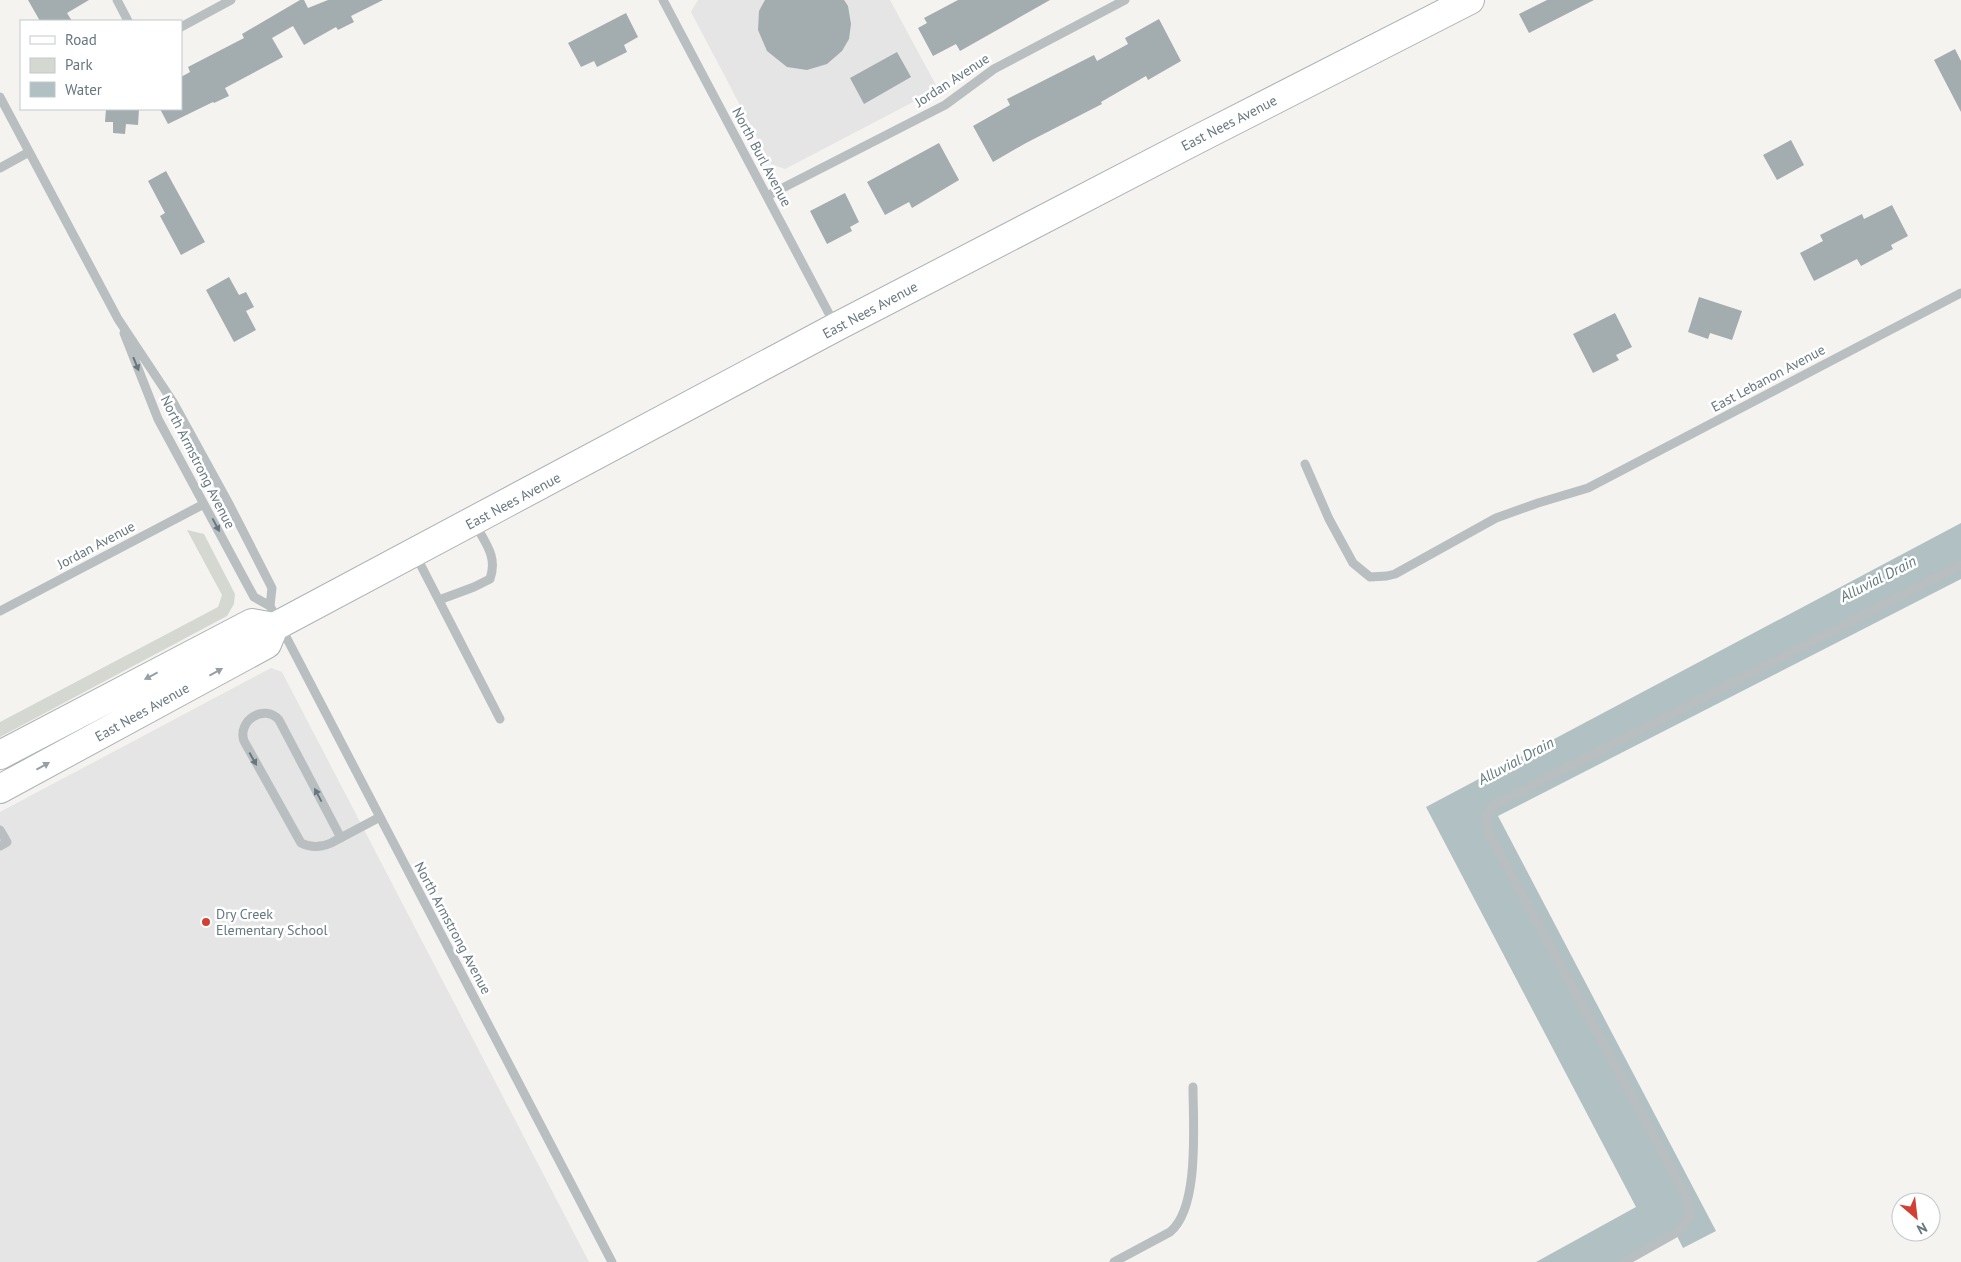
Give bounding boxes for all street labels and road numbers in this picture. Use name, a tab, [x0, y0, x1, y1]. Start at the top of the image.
street label: Jordan Avenue	[910, 49, 993, 111]
street label: East Nees Avenue	[1178, 91, 1280, 155]
street label: North Burl Avenue	[728, 104, 796, 210]
street label: East Nees Avenue	[819, 277, 921, 343]
street label: East Lebanon Avenue	[1708, 340, 1828, 416]
street label: North Armstrong Avenue	[157, 392, 239, 532]
street label: East Nees Avenue	[462, 468, 564, 534]
street label: Jordan Avenue	[53, 517, 138, 573]
street label: East Nees Avenue	[92, 679, 192, 745]
street label: North Armstrong Avenue	[410, 859, 496, 997]

